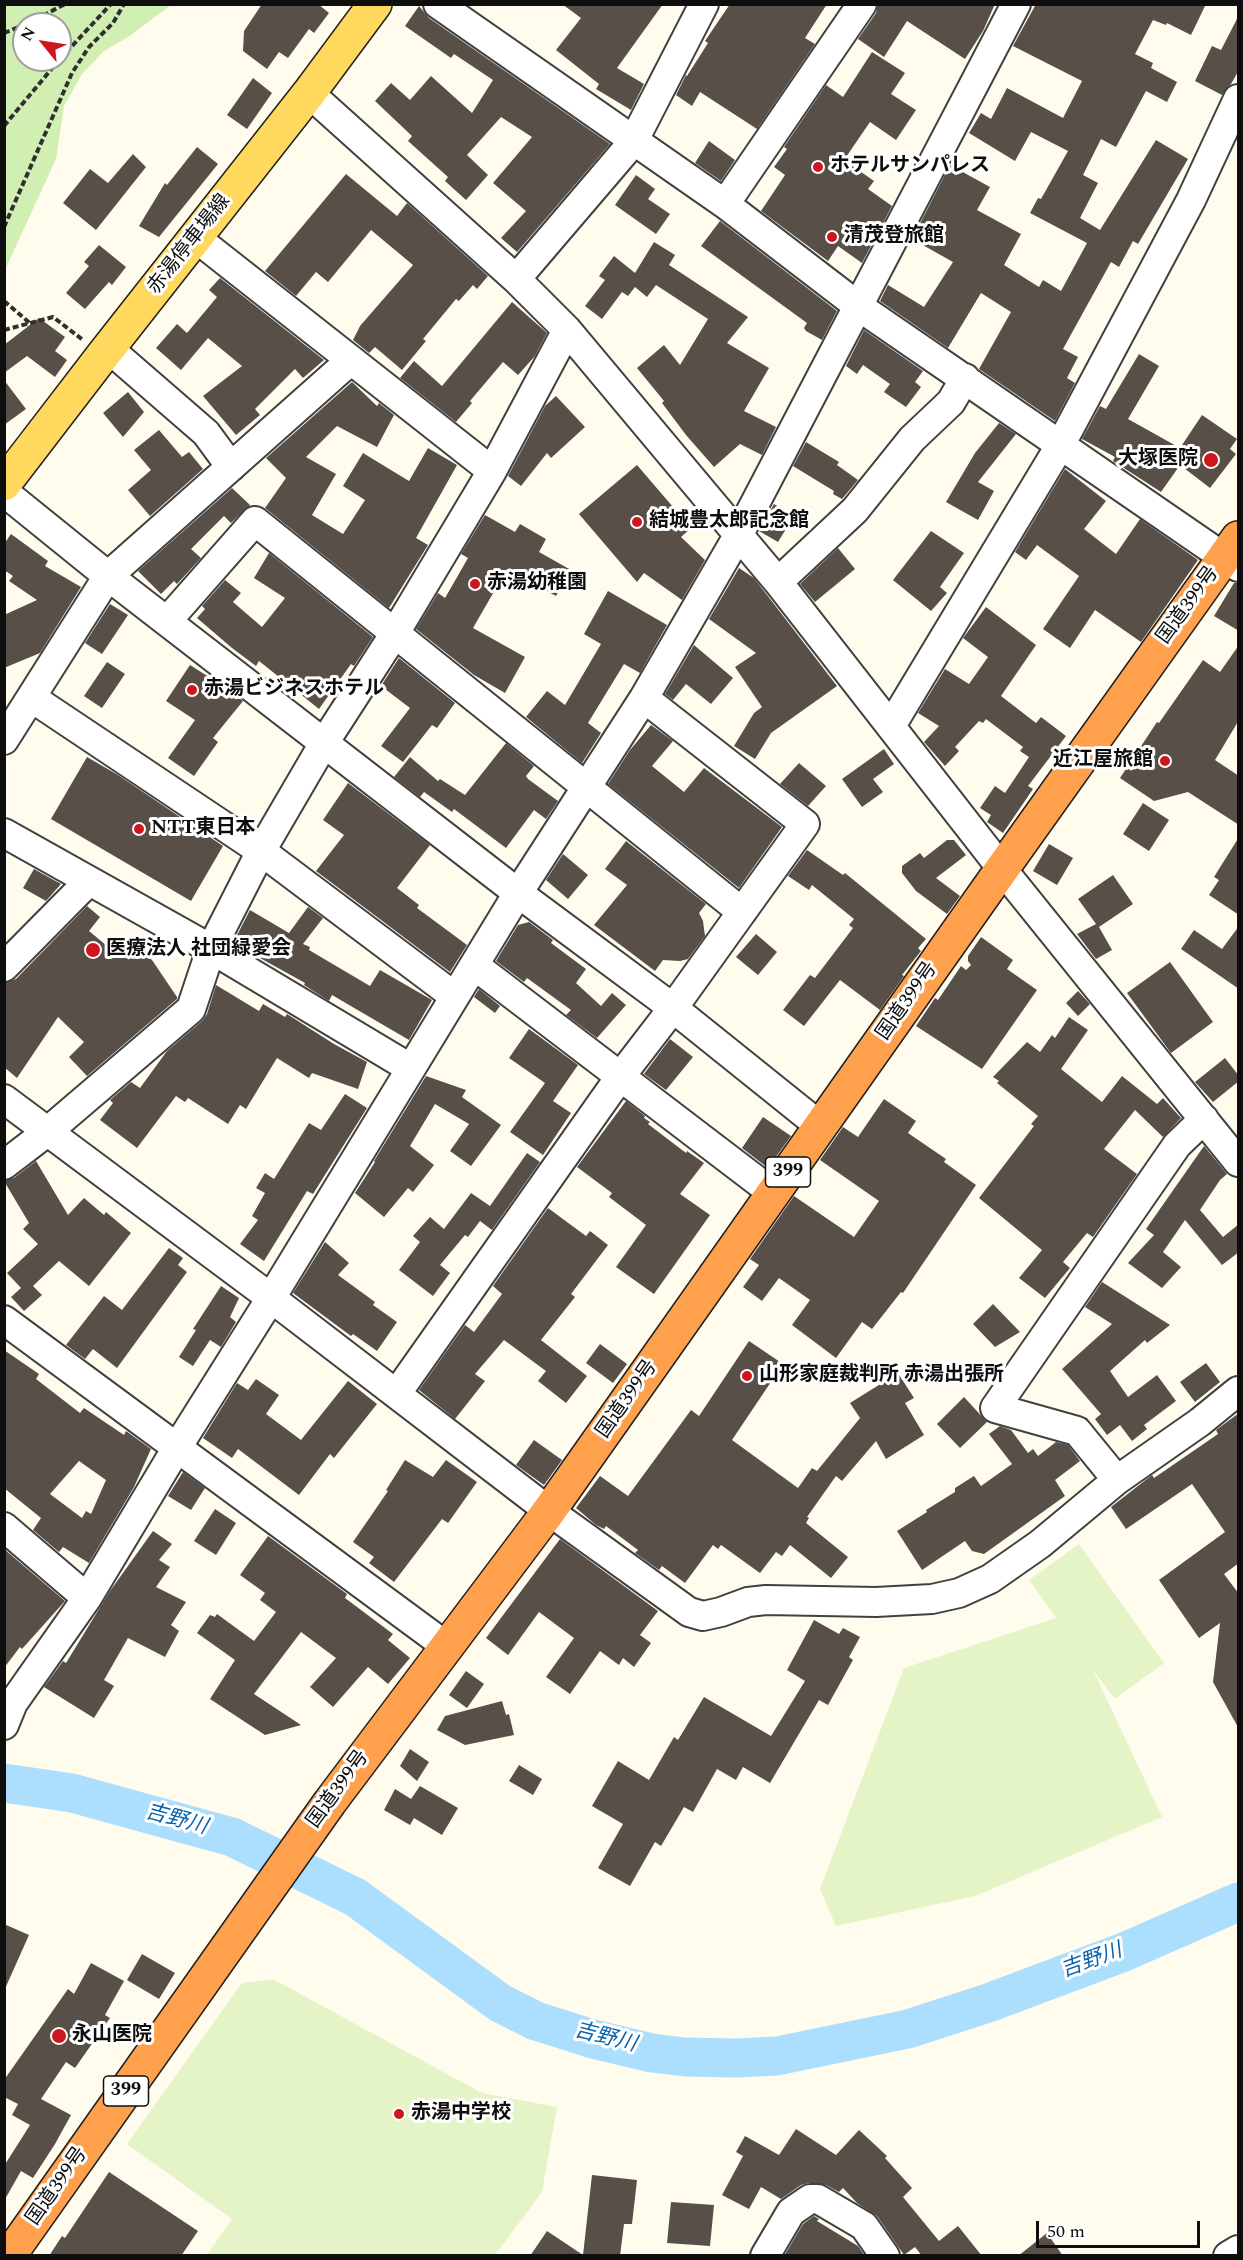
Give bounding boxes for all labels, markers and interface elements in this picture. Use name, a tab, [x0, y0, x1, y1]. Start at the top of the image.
north arrow	[12, 12, 72, 72]
text: N	[14, 22, 42, 46]
place label: ホテルサンパレス	[830, 155, 990, 179]
marker: ホテルサンパレス	[811, 160, 825, 174]
street label: 赤湯停車場線	[144, 190, 236, 300]
place label: 清茂登旅館	[844, 225, 944, 249]
marker: 清茂登旅館	[825, 230, 839, 244]
place label: 大塚医院	[1118, 448, 1198, 472]
marker: 大塚医院	[1202, 451, 1220, 469]
place label: 結城豊太郎記念館	[649, 510, 809, 534]
marker: 結城豊太郎記念館	[630, 515, 644, 529]
street label: 国道399号	[1153, 563, 1225, 649]
place label: 赤湯幼稚園	[487, 572, 587, 596]
marker: 赤湯幼稚園	[468, 577, 482, 591]
place label: 赤湯ビジネスホテル	[204, 678, 384, 702]
marker: 赤湯ビジネスホテル	[185, 683, 199, 697]
place label: 近江屋旅館	[1053, 749, 1153, 773]
marker: 近江屋旅館	[1158, 754, 1172, 768]
place label: NTT東日本	[151, 817, 255, 841]
marker: NTT東日本	[132, 822, 146, 836]
place label: 医療法人 社団緑愛会	[106, 938, 291, 962]
marker: 医療法人 社団緑愛会	[84, 941, 102, 959]
street label: 国道399号	[872, 958, 944, 1046]
road number: 399	[766, 1157, 810, 1187]
street label: 国道399号	[592, 1356, 664, 1444]
place label: 山形家庭裁判所 赤湯出張所	[759, 1364, 1004, 1388]
marker: 山形家庭裁判所 赤湯出張所	[740, 1369, 754, 1383]
street label: 国道399号	[303, 1747, 375, 1833]
water label: 吉野川	[142, 1801, 210, 1841]
water label: 吉野川	[1058, 1939, 1126, 1985]
water label: 吉野川	[571, 2019, 639, 2059]
place label: 永山医院	[72, 2024, 152, 2048]
marker: 永山医院	[50, 2027, 68, 2045]
road number: 399	[104, 2076, 148, 2106]
place label: 赤湯中学校	[411, 2102, 511, 2126]
marker: 赤湯中学校	[392, 2107, 406, 2121]
street label: 国道399号	[22, 2143, 94, 2231]
scale bar	[1039, 2209, 1202, 2247]
text: 50 m	[1047, 2218, 1085, 2245]

